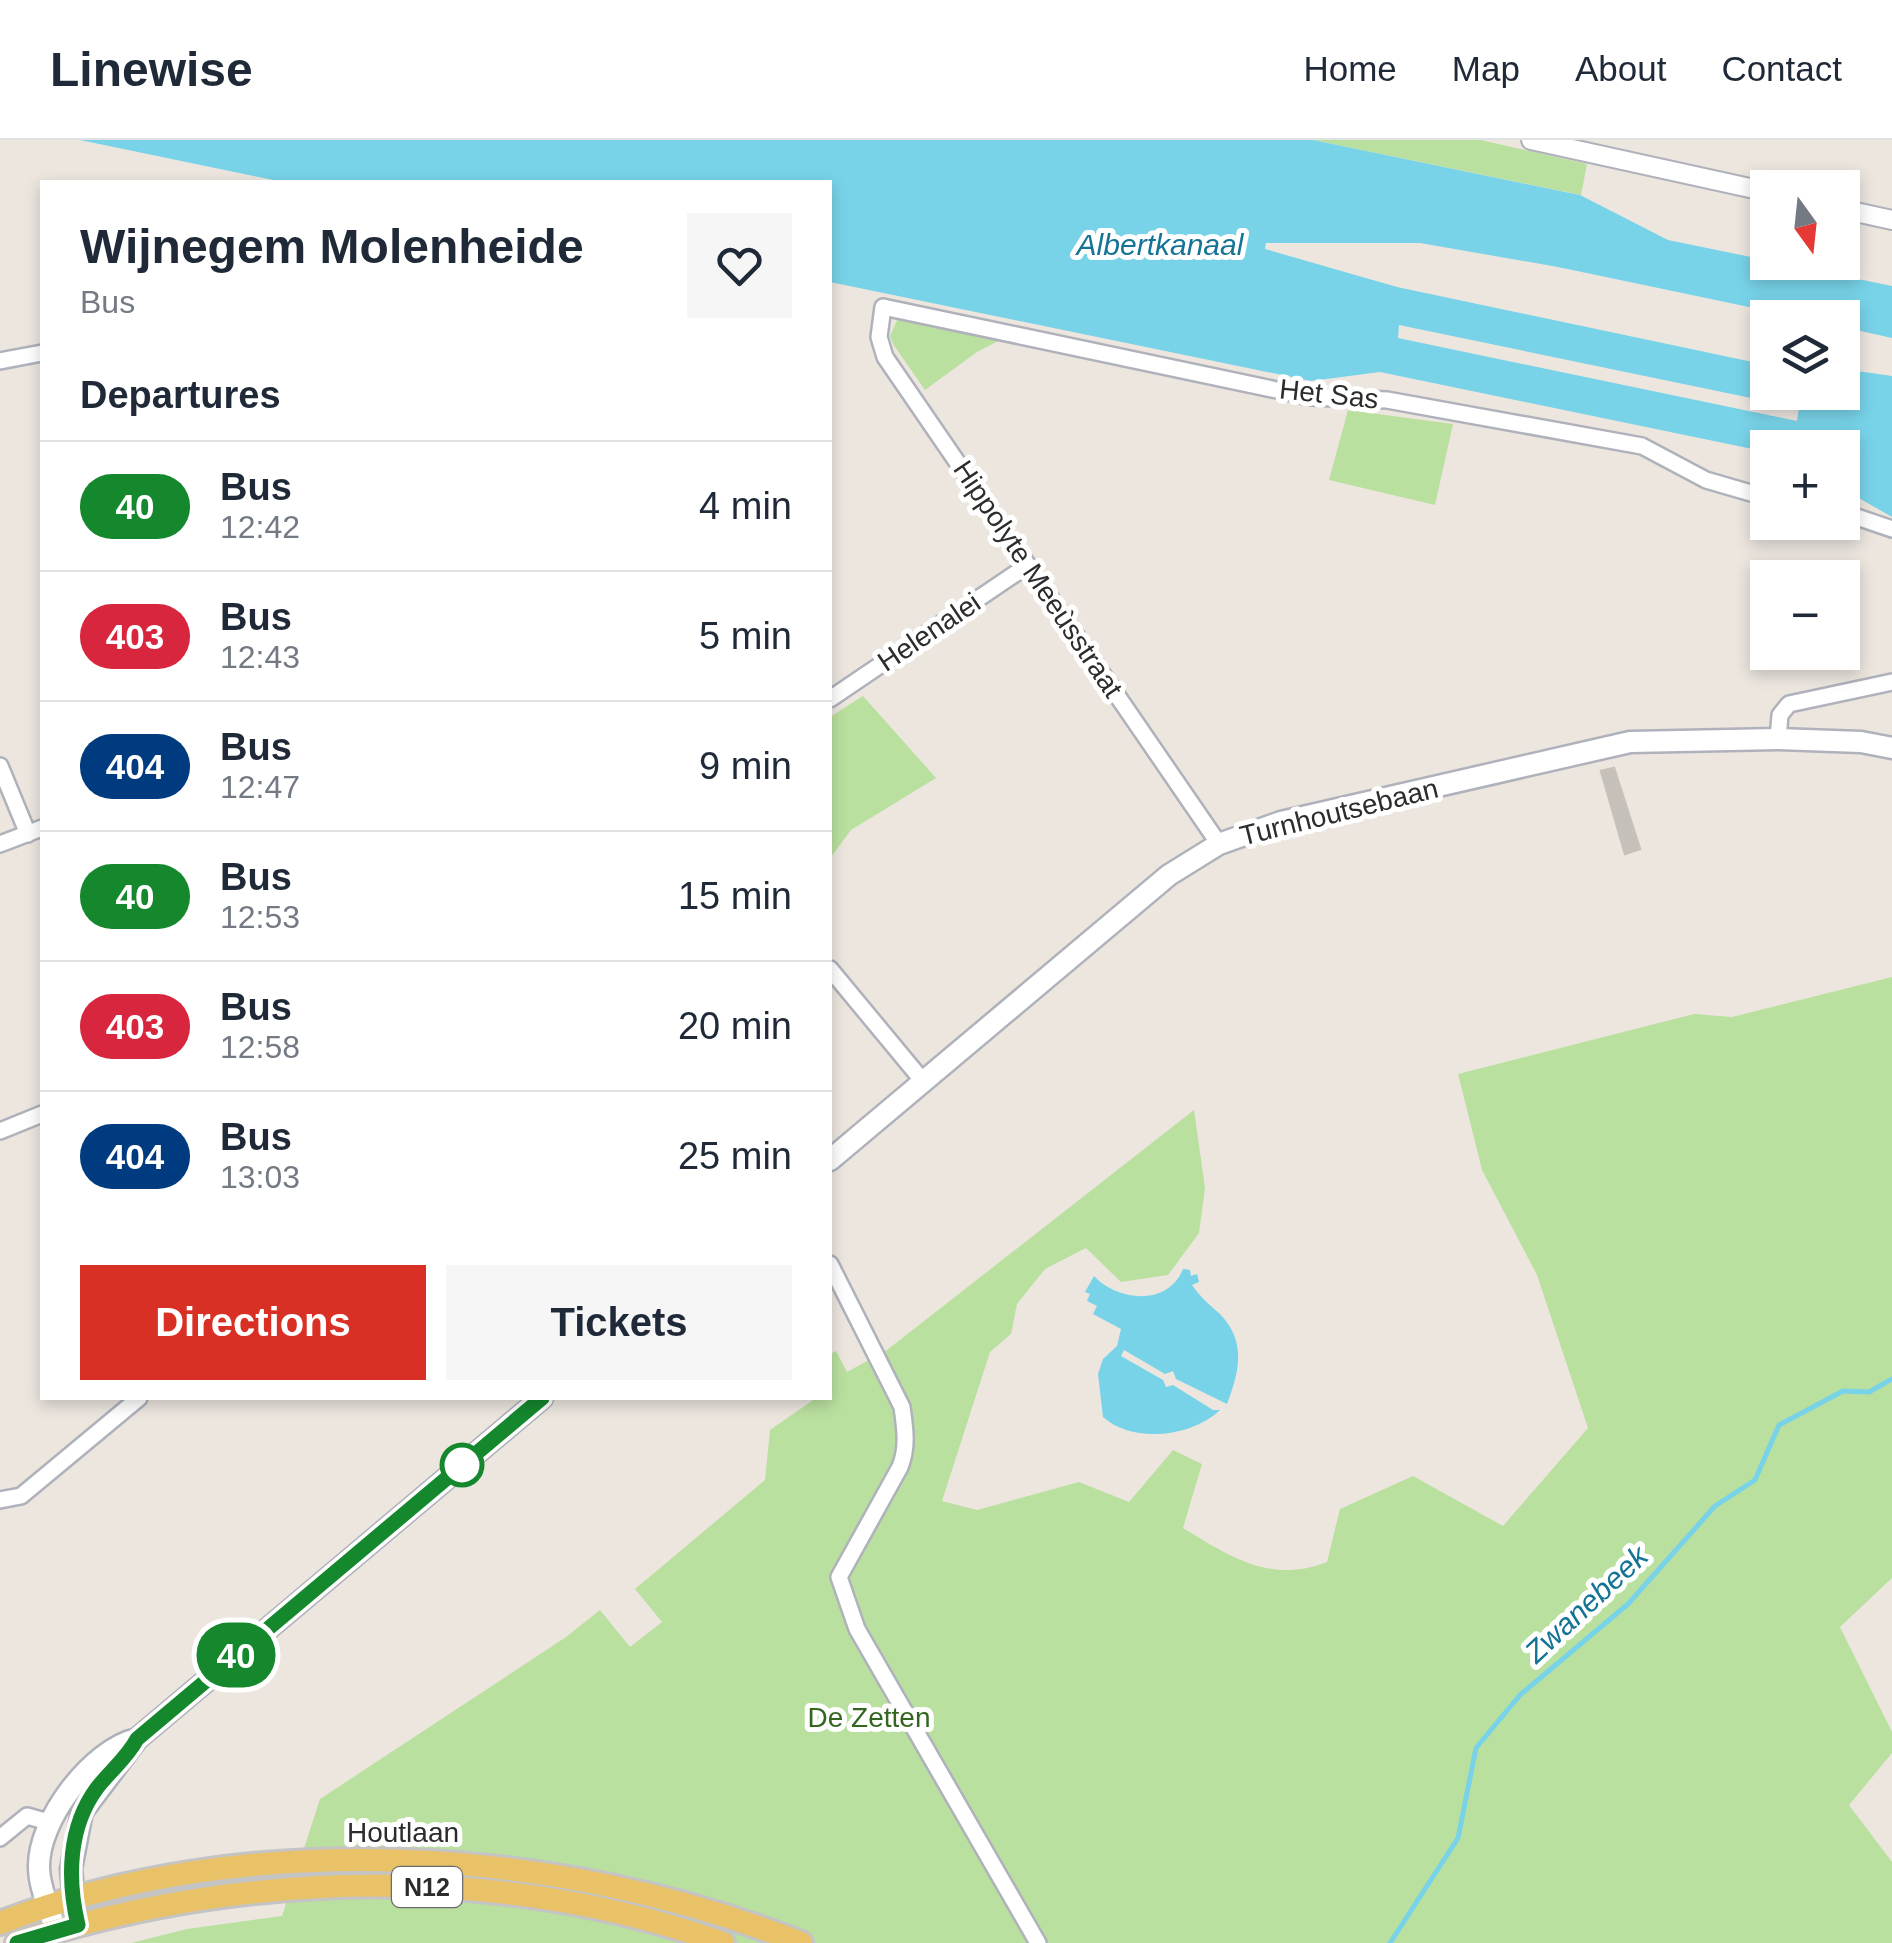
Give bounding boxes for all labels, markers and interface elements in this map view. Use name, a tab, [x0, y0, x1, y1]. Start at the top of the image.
text: Linewise	[50, 43, 253, 96]
text: Home	[1303, 49, 1397, 88]
text: Map	[1452, 49, 1520, 88]
text: About	[1575, 49, 1666, 88]
text: Contact	[1721, 49, 1842, 88]
north arrow	[1750, 170, 1860, 280]
map controls	[1750, 170, 1860, 670]
button: heart	[687, 213, 792, 318]
text: Wijnegem Molenheide	[80, 220, 584, 273]
water label: Albertkanaal	[1075, 228, 1245, 261]
text: Bus	[80, 284, 135, 320]
button: layers	[1750, 300, 1860, 410]
street label: Het Sas	[1278, 373, 1380, 415]
text: Departures	[80, 374, 281, 416]
button: +	[1750, 430, 1860, 540]
street label: Hippolyte Meeùsstraat	[947, 455, 1129, 703]
text: Bus	[220, 466, 292, 508]
text: 4 min	[699, 485, 792, 527]
text: 40	[116, 487, 154, 526]
text: 12:42	[220, 509, 300, 545]
button: −	[1750, 560, 1860, 670]
street label: Helenalei	[872, 587, 986, 677]
text: Bus	[220, 596, 292, 638]
text: 5 min	[699, 615, 792, 657]
text: 403	[106, 617, 164, 656]
text: 12:43	[220, 639, 300, 675]
text: Bus	[220, 726, 292, 768]
text: 9 min	[699, 745, 792, 787]
text: 404	[106, 747, 164, 786]
text: 12:47	[220, 769, 300, 805]
street label: Turnhoutsebaan	[1237, 772, 1441, 852]
text: Bus	[220, 856, 292, 898]
text: 15 min	[678, 875, 792, 917]
text: 40	[116, 877, 154, 916]
text: 12:53	[220, 899, 300, 935]
text: Bus	[220, 986, 292, 1028]
text: 20 min	[678, 1005, 792, 1047]
text: 403	[106, 1007, 164, 1046]
text: 12:58	[220, 1029, 300, 1065]
text: Bus	[220, 1116, 292, 1158]
text: 25 min	[678, 1135, 792, 1177]
text: 404	[106, 1137, 164, 1176]
text: 13:03	[220, 1159, 300, 1195]
button: Directions	[80, 1265, 426, 1380]
button: Tickets	[446, 1265, 792, 1380]
unlabelled marker	[441, 1444, 483, 1486]
water label: Zwanebeek	[1517, 1538, 1655, 1670]
line badge: 40	[191, 1622, 281, 1688]
text: 40	[217, 1636, 255, 1675]
park label: De Zetten	[808, 1702, 930, 1733]
street label: Houtlaan	[347, 1817, 459, 1848]
road number: N12	[392, 1867, 462, 1907]

